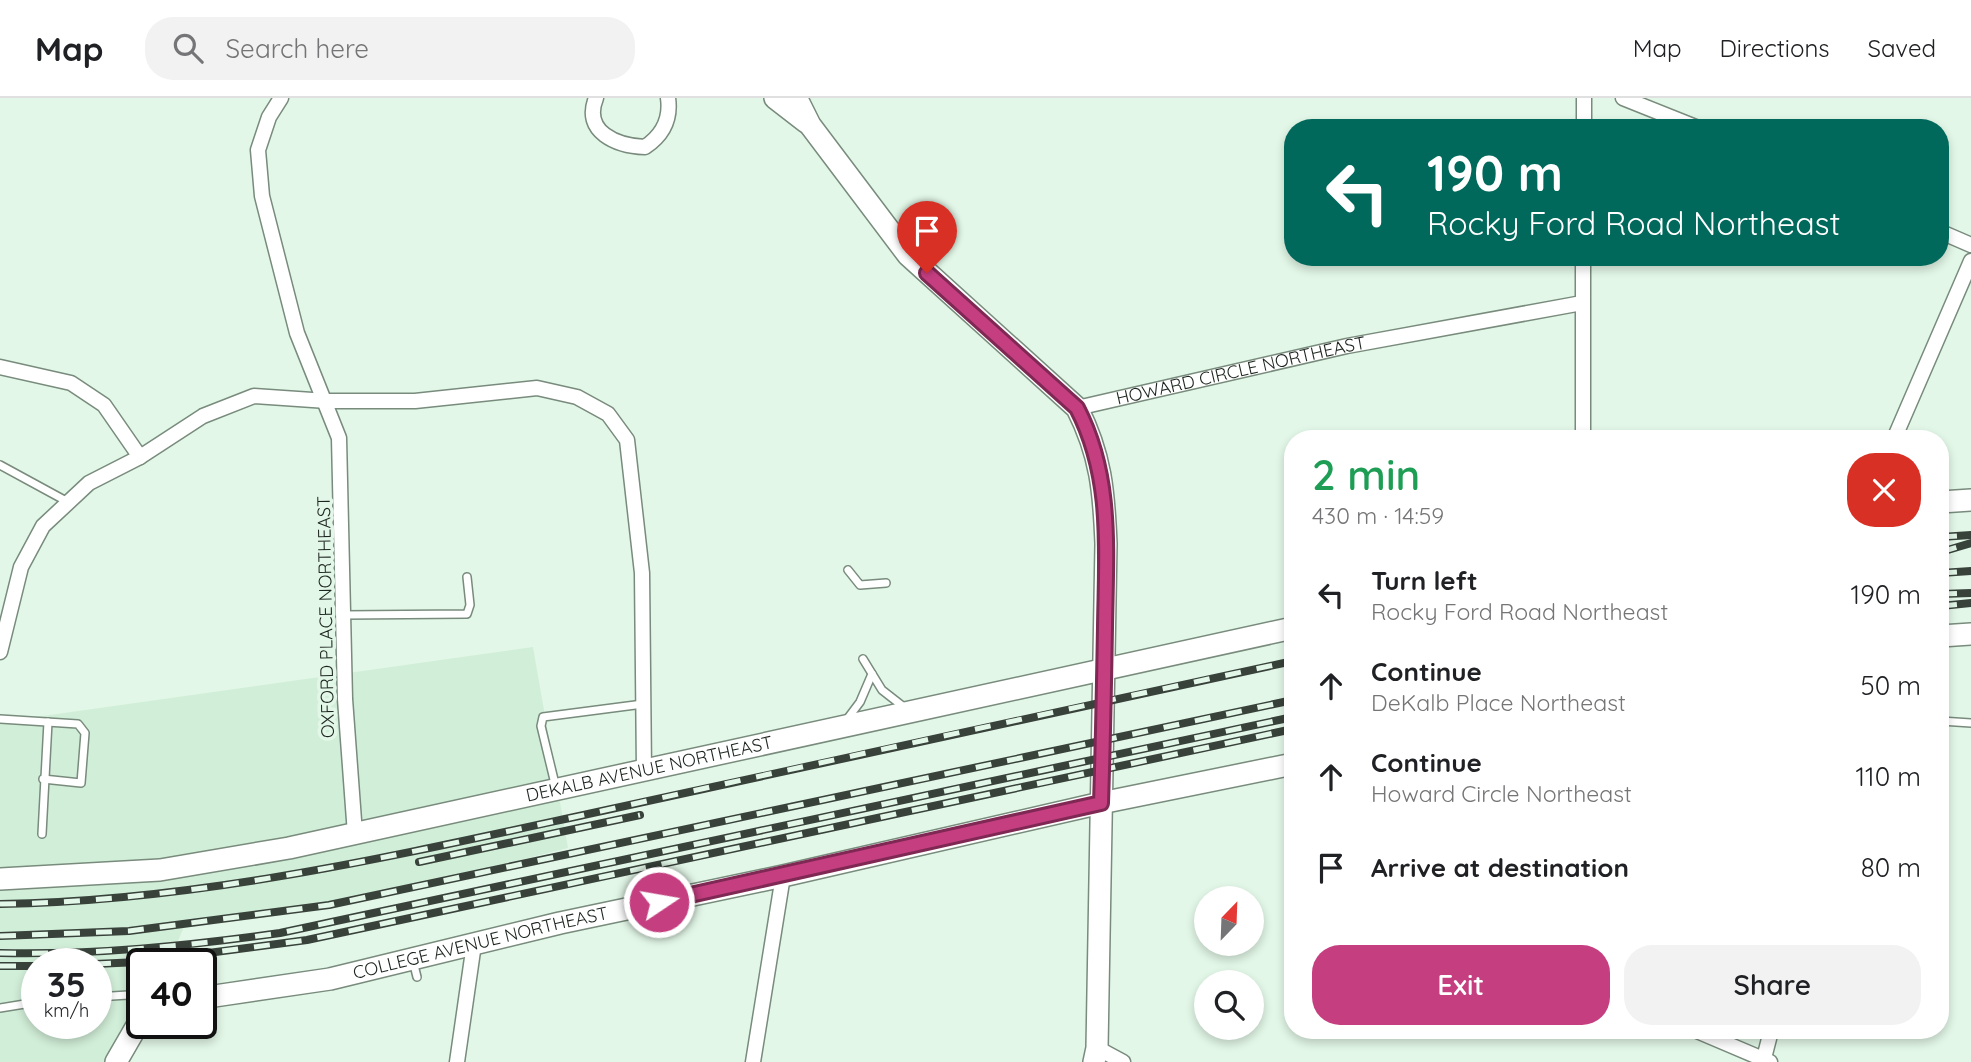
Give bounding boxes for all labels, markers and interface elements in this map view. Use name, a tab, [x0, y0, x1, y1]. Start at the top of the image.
search box	[145, 17, 635, 80]
text: Map	[35, 28, 103, 69]
icon: search	[169, 29, 207, 67]
text: Search here	[225, 32, 369, 65]
text: Map	[1633, 33, 1682, 63]
text: Directions	[1720, 33, 1830, 63]
text: Saved	[1868, 33, 1936, 63]
text: 190 m	[1427, 142, 1563, 203]
icon: left	[1312, 147, 1403, 238]
pin	[897, 201, 957, 273]
text: Rocky Ford Road Northeast	[1427, 203, 1840, 243]
icon: arrive	[908, 212, 946, 250]
street label: HOWARD CIRCLE NORTHEAST	[1114, 331, 1367, 410]
text: 2 min	[1312, 448, 1420, 501]
button: close	[1847, 453, 1921, 527]
street label: OXFORD PLACE NORTHEAST	[312, 496, 339, 738]
text: 430 m · 14:59	[1312, 501, 1444, 530]
text: Turn left	[1371, 564, 1478, 597]
icon: left	[1312, 576, 1350, 614]
text: 190 m	[1851, 578, 1921, 611]
text: Rocky Ford Road Northeast	[1371, 597, 1668, 626]
text: Continue	[1371, 655, 1482, 688]
icon: ahead	[1312, 667, 1350, 705]
text: 50 m	[1861, 669, 1921, 702]
text: DeKalb Place Northeast	[1371, 688, 1626, 717]
street label: DEKALB AVENUE NORTHEAST	[524, 730, 775, 807]
text: Continue	[1371, 746, 1482, 779]
icon: ahead	[1312, 758, 1350, 796]
text: 110 m	[1855, 760, 1921, 793]
text: Howard Circle Northeast	[1371, 779, 1632, 808]
icon: arrive	[1312, 849, 1350, 887]
text: Arrive at destination	[1371, 851, 1629, 884]
text: 80 m	[1861, 851, 1921, 884]
position arrow	[622, 865, 696, 939]
north arrow	[1194, 886, 1264, 956]
map controls	[1194, 886, 1264, 1040]
street label: COLLEGE AVENUE NORTHEAST	[350, 901, 610, 984]
button: Exit	[1312, 945, 1610, 1025]
button: Share	[1624, 945, 1921, 1025]
speed limit sign: 40	[126, 948, 217, 1039]
text: 35	[47, 962, 86, 1006]
button: search	[1194, 970, 1264, 1040]
text: km/h	[44, 999, 89, 1022]

